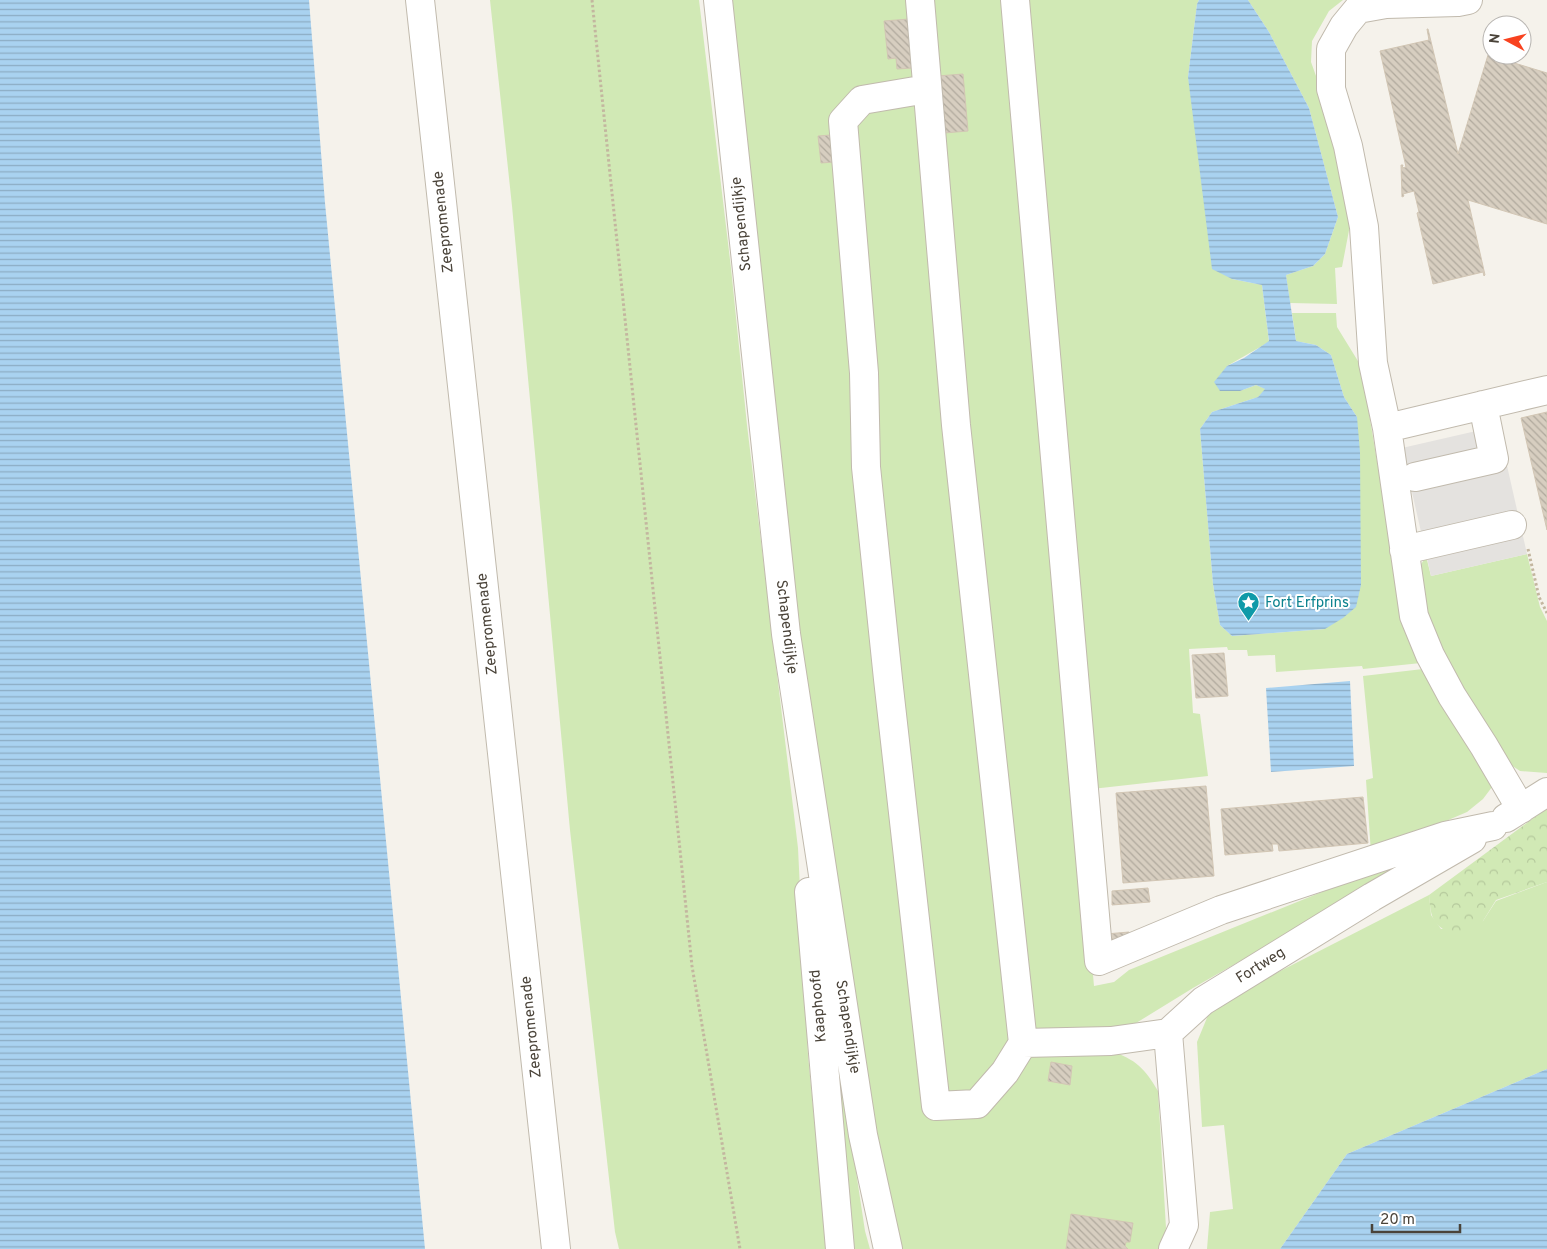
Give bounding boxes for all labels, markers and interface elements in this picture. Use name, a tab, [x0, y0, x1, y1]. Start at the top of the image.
north arrow	[1482, 15, 1532, 65]
text: N	[1487, 33, 1505, 45]
street label: Zeepromenade	[429, 170, 459, 274]
street label: Schapendijkje	[728, 176, 756, 272]
street label: Zeepromenade	[473, 572, 503, 676]
street label: Schapendijkje	[771, 579, 801, 675]
place icon: Fort Erfprins	[1237, 591, 1261, 622]
place label: Fort Erfprins	[1265, 594, 1349, 613]
street label: Fortweg	[1233, 944, 1289, 988]
street label: Kaaphoofd	[806, 969, 832, 1043]
street label: Zeepromenade	[517, 975, 547, 1079]
street label: Schapendijkje	[830, 979, 864, 1075]
scale bar	[1372, 1202, 1460, 1234]
text: 20 m	[1380, 1211, 1415, 1230]

